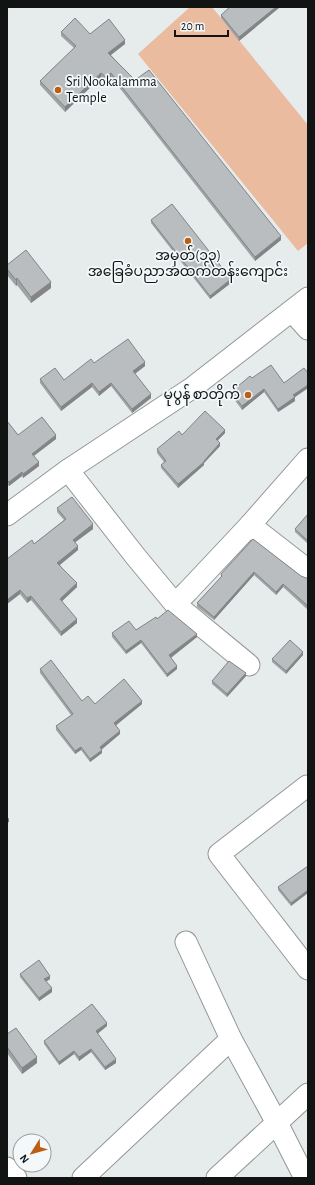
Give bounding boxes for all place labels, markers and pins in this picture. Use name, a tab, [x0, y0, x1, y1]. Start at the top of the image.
place label: Sri Nookalamma Temple	[66, 75, 157, 105]
marker: Sri Nookalamma Temple	[53, 85, 63, 95]
marker: အမှတ်(၁၃) အခြေခံပညာအထက်တန်းကျောင်း	[183, 236, 193, 246]
place label: အမှတ်(၁၃) အခြေခံပညာအထက်တန်းကျောင်း	[88, 245, 288, 283]
place label: မုပွန် စာတိုက်	[164, 384, 240, 406]
marker: မုပွန် စာတိုက်	[243, 390, 253, 400]

